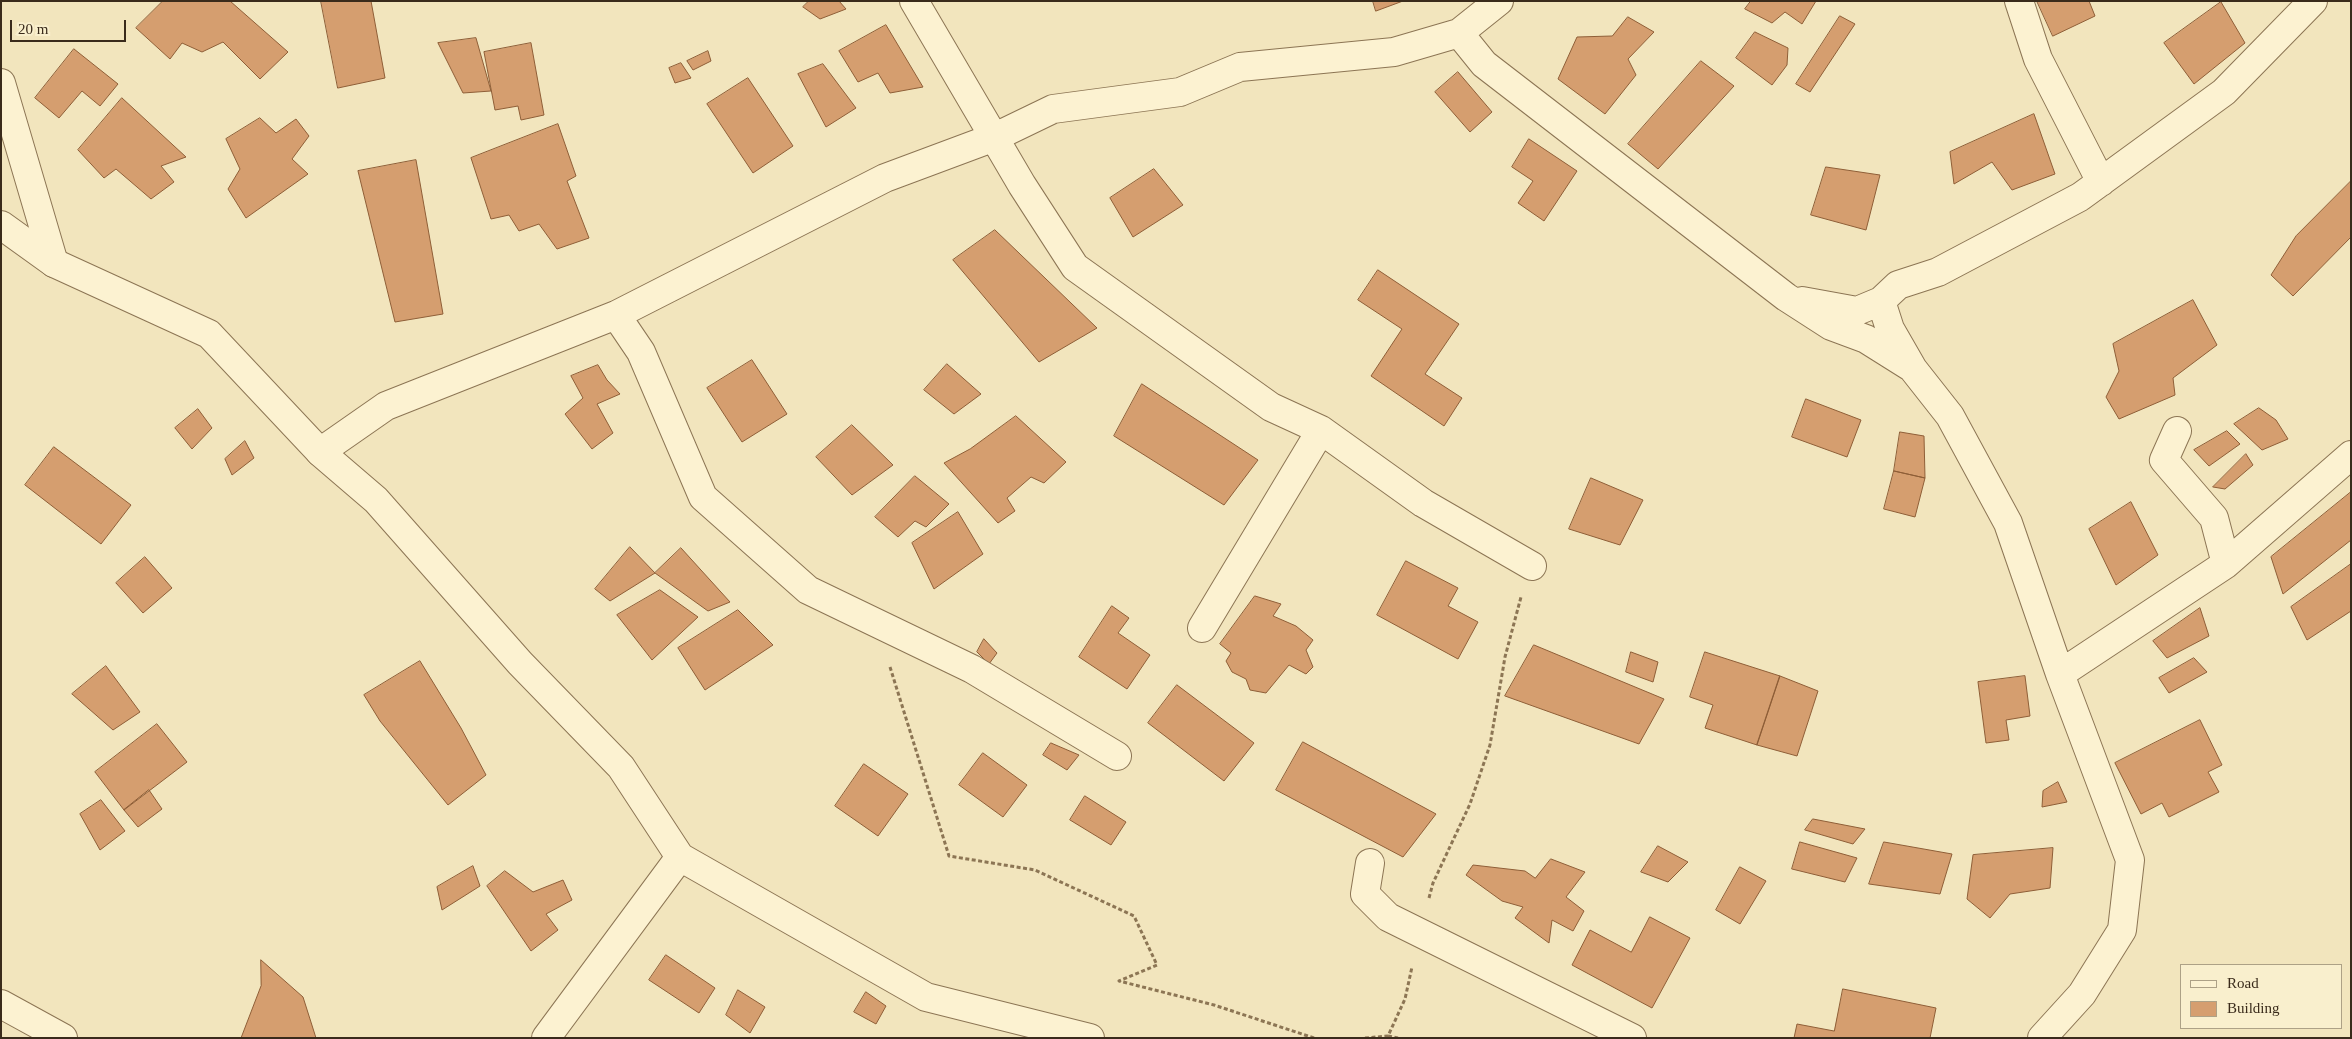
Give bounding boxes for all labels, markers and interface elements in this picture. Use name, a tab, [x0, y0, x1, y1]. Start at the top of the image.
scale bar	[12, 10, 129, 42]
text: 20 m	[18, 21, 48, 37]
legend	[2180, 964, 2342, 1029]
text: Road	[2227, 975, 2259, 991]
text: Building	[2227, 1000, 2280, 1016]

